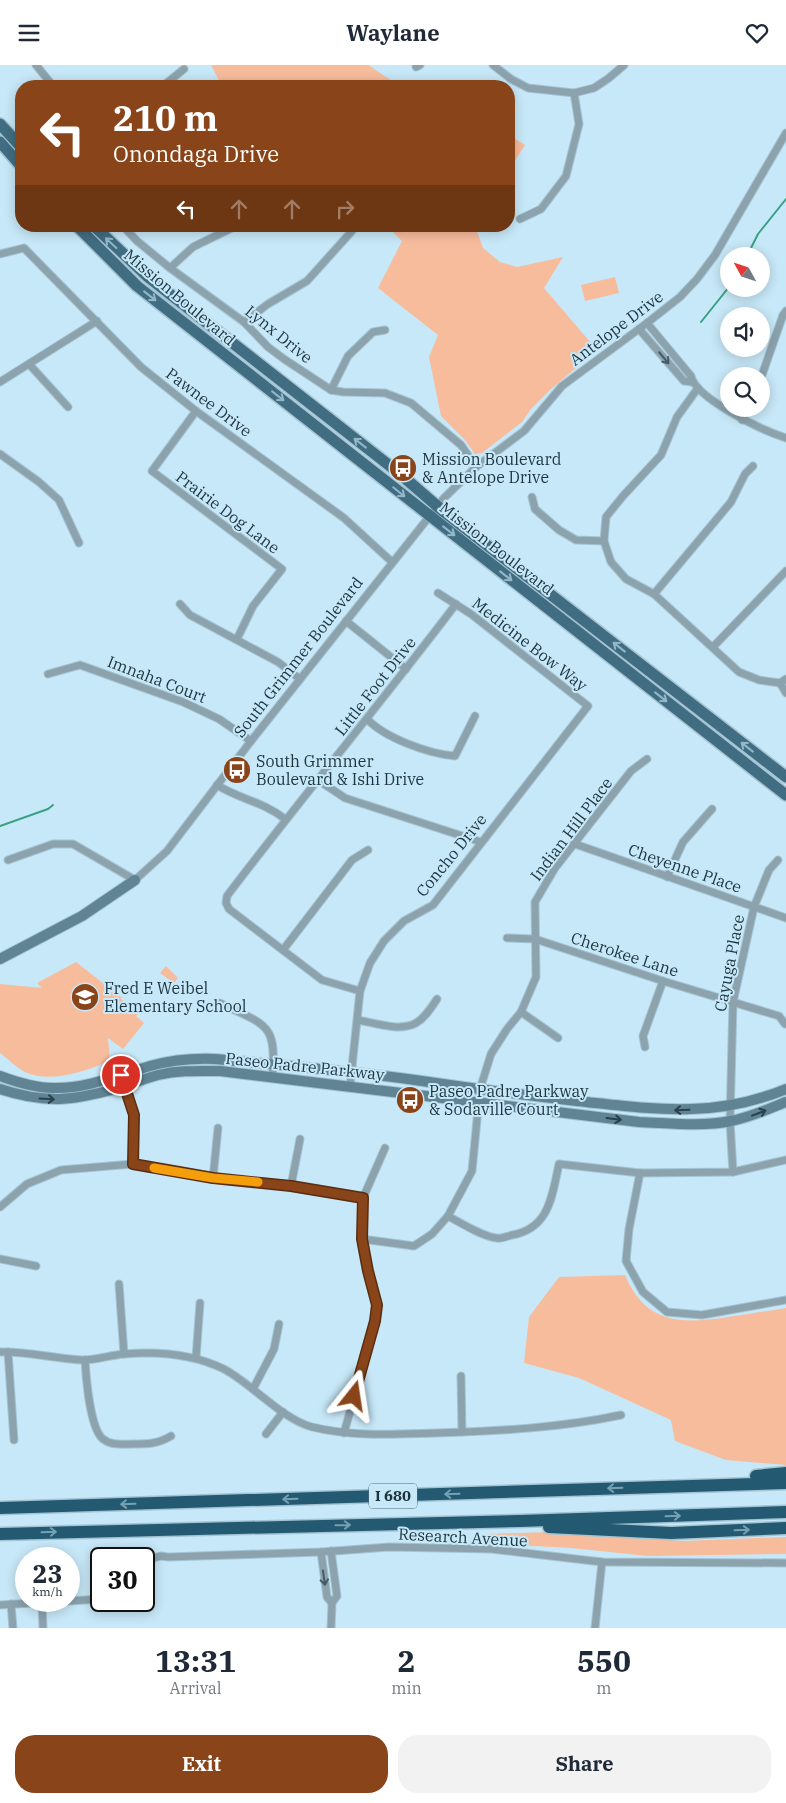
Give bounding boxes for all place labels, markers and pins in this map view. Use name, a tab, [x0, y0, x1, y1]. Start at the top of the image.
place label: Mission Boulevard & Antelope Drive	[422, 449, 562, 487]
bus stop icon: Mission Boulevard & Antelope Drive	[388, 453, 418, 483]
place label: South Grimmer Boulevard & Ishi Drive	[256, 751, 424, 789]
bus stop icon: South Grimmer Boulevard & Ishi Drive	[222, 755, 252, 785]
place label: Fred E Weibel Elementary School	[104, 978, 247, 1016]
school or university icon: Fred E Weibel Elementary School	[70, 982, 100, 1012]
pin	[100, 1054, 142, 1096]
place label: Paseo Padre Parkway & Sodaville Court	[429, 1081, 589, 1119]
bus stop icon: Paseo Padre Parkway & Sodaville Court	[395, 1085, 425, 1115]

